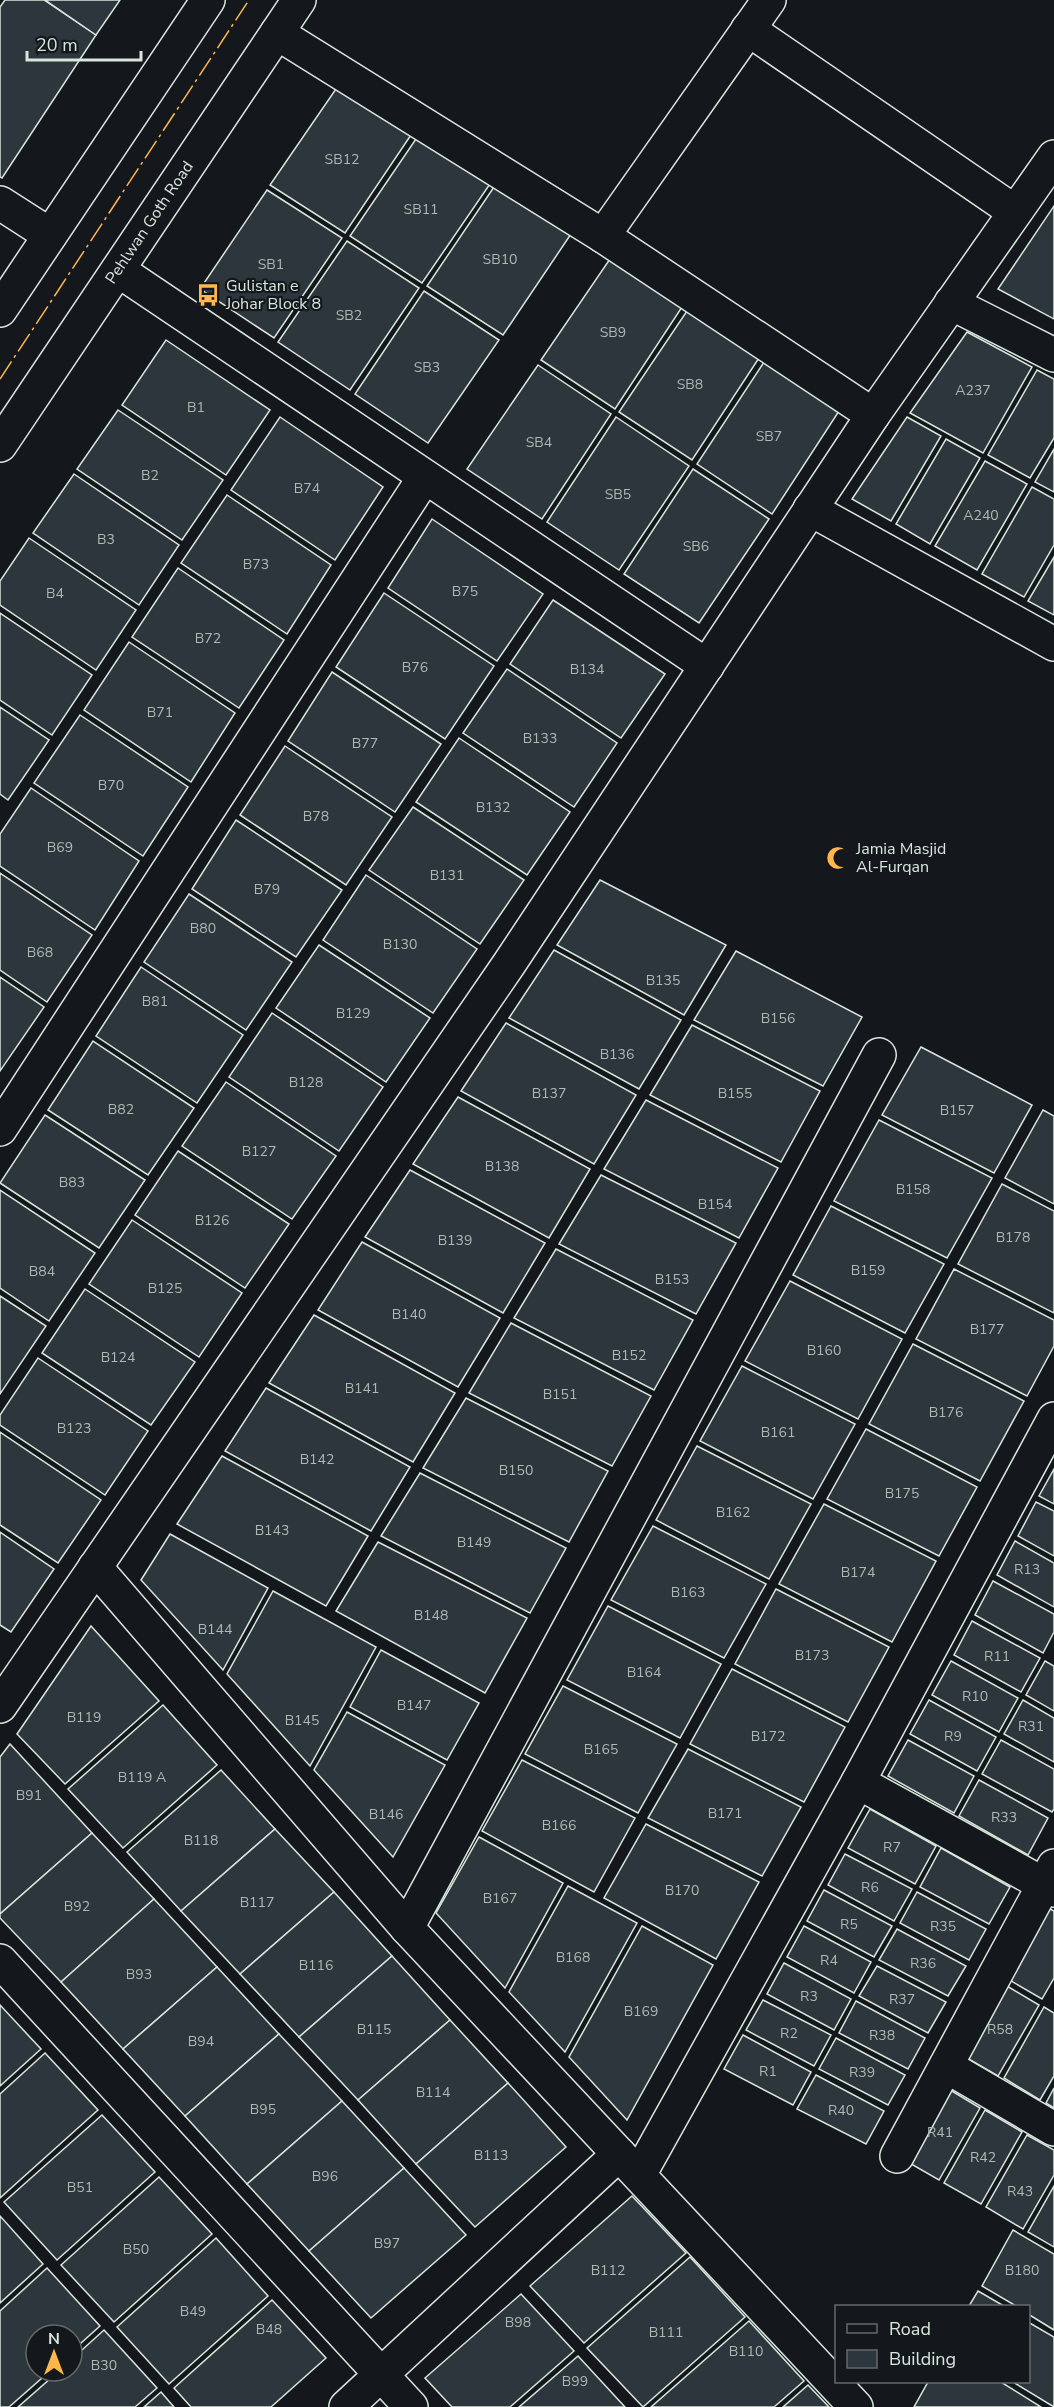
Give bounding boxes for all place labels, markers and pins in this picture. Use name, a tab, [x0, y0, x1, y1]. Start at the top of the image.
place label: Gulistan e Johar Block 8	[225, 275, 321, 315]
bus stop icon: Gulistan e Johar Block 8	[195, 282, 221, 308]
place label: Jamia Masjid Al-Furqan	[855, 838, 946, 878]
mosque icon: Jamia Masjid Al-Furqan	[825, 845, 851, 871]

